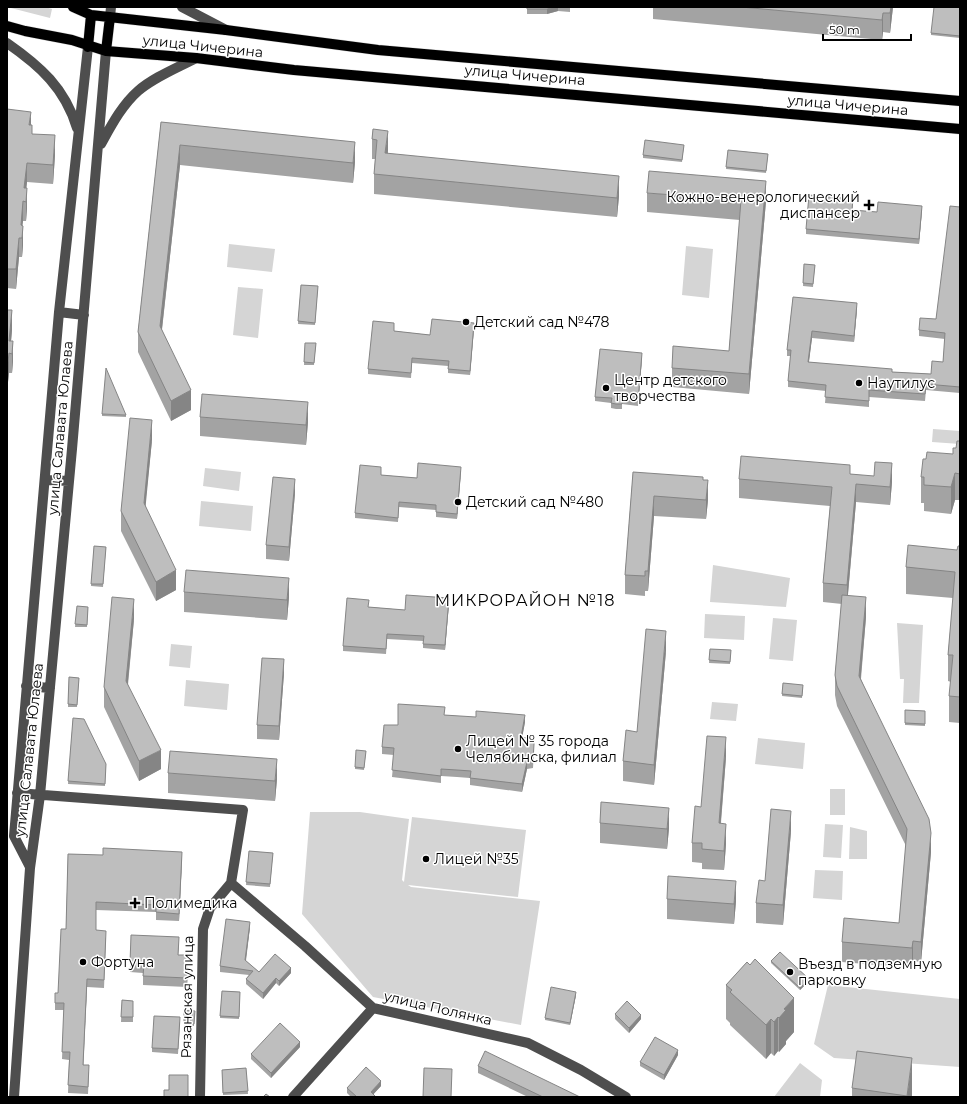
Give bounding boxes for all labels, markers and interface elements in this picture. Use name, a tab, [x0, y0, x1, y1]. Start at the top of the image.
scale bar	[823, 16, 911, 42]
text: 50 m	[829, 22, 860, 37]
street label: улица Чичерина	[141, 31, 264, 61]
street label: улица Чичерина	[463, 61, 586, 89]
street label: улица Чичерина	[786, 91, 909, 119]
place label: Кожно-венерологический диспансер	[666, 188, 860, 222]
marker: Кожно-венерологический диспансер	[863, 199, 875, 211]
place label: Детский сад №478	[474, 313, 609, 331]
marker: Детский сад №478	[461, 317, 471, 327]
street label: улица Салавата Юлаева	[43, 340, 77, 517]
place label: Центр детского творчества	[614, 371, 727, 405]
place label: Наутилус	[867, 374, 935, 392]
marker: Наутилус	[854, 378, 864, 388]
marker: Центр детского творчества	[601, 383, 611, 393]
place label: Детский сад №480	[466, 493, 604, 511]
marker: Детский сад №480	[453, 497, 463, 507]
district label: МИКРОРАЙОН №18	[435, 591, 615, 610]
street label: улица Салавата Юлаева	[11, 662, 47, 839]
place label: Лицей № 35 города Челябинска, филиал	[466, 732, 617, 766]
marker: Лицей № 35 города Челябинска, филиал	[453, 744, 463, 754]
place label: Лицей №35	[434, 850, 519, 868]
marker: Лицей №35	[421, 854, 431, 864]
place label: Полимедика	[144, 894, 237, 912]
marker: Полимедика	[129, 897, 141, 909]
street label: Рязанская улица	[177, 935, 197, 1059]
place label: Фортуна	[91, 953, 154, 971]
place label: Въезд в подземную парковку	[798, 955, 942, 989]
marker: Фортуна	[78, 957, 88, 967]
marker: Въезд в подземную парковку	[785, 967, 795, 977]
street label: улица Полянка	[381, 987, 494, 1029]

